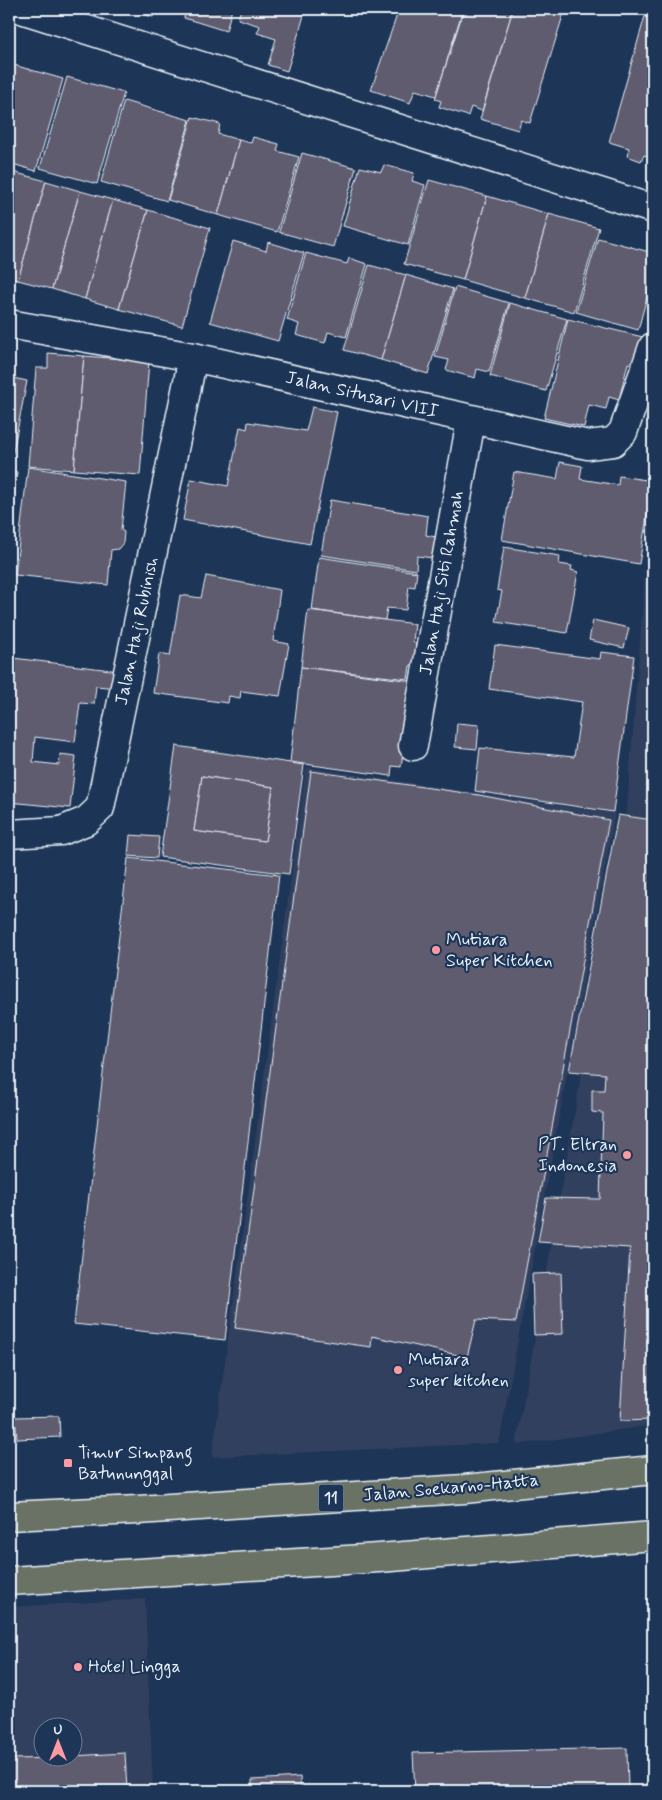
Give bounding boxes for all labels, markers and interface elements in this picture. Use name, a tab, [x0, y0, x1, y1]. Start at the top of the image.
street label: Jalan Situsari VIII	[283, 366, 441, 424]
street label: Jalan Haji Siti Rahmah	[414, 489, 470, 677]
street label: Jalan Haji Rubinish	[110, 554, 164, 708]
place label: Mutiara Super Kitchen	[446, 928, 553, 973]
marker: Mutiara Super Kitchen	[430, 944, 442, 956]
place label: PT. Eltran Indonesia	[538, 1133, 617, 1178]
marker: PT. Eltran Indonesia	[621, 1149, 633, 1161]
place label: Mutiara super kitchen	[408, 1348, 509, 1393]
marker: Mutiara super kitchen	[392, 1364, 404, 1376]
place label: Timur Simpang Batununggal	[78, 1441, 193, 1487]
marker: Timur Simpang Batununggal	[62, 1457, 74, 1469]
street label: Jalan Soekarno-Hatta	[362, 1468, 540, 1508]
road number: 11	[318, 1485, 344, 1512]
place label: Hotel Lingga	[88, 1655, 181, 1680]
marker: Hotel Lingga	[72, 1661, 84, 1673]
north arrow	[32, 1718, 82, 1768]
text: U	[53, 1721, 63, 1739]

